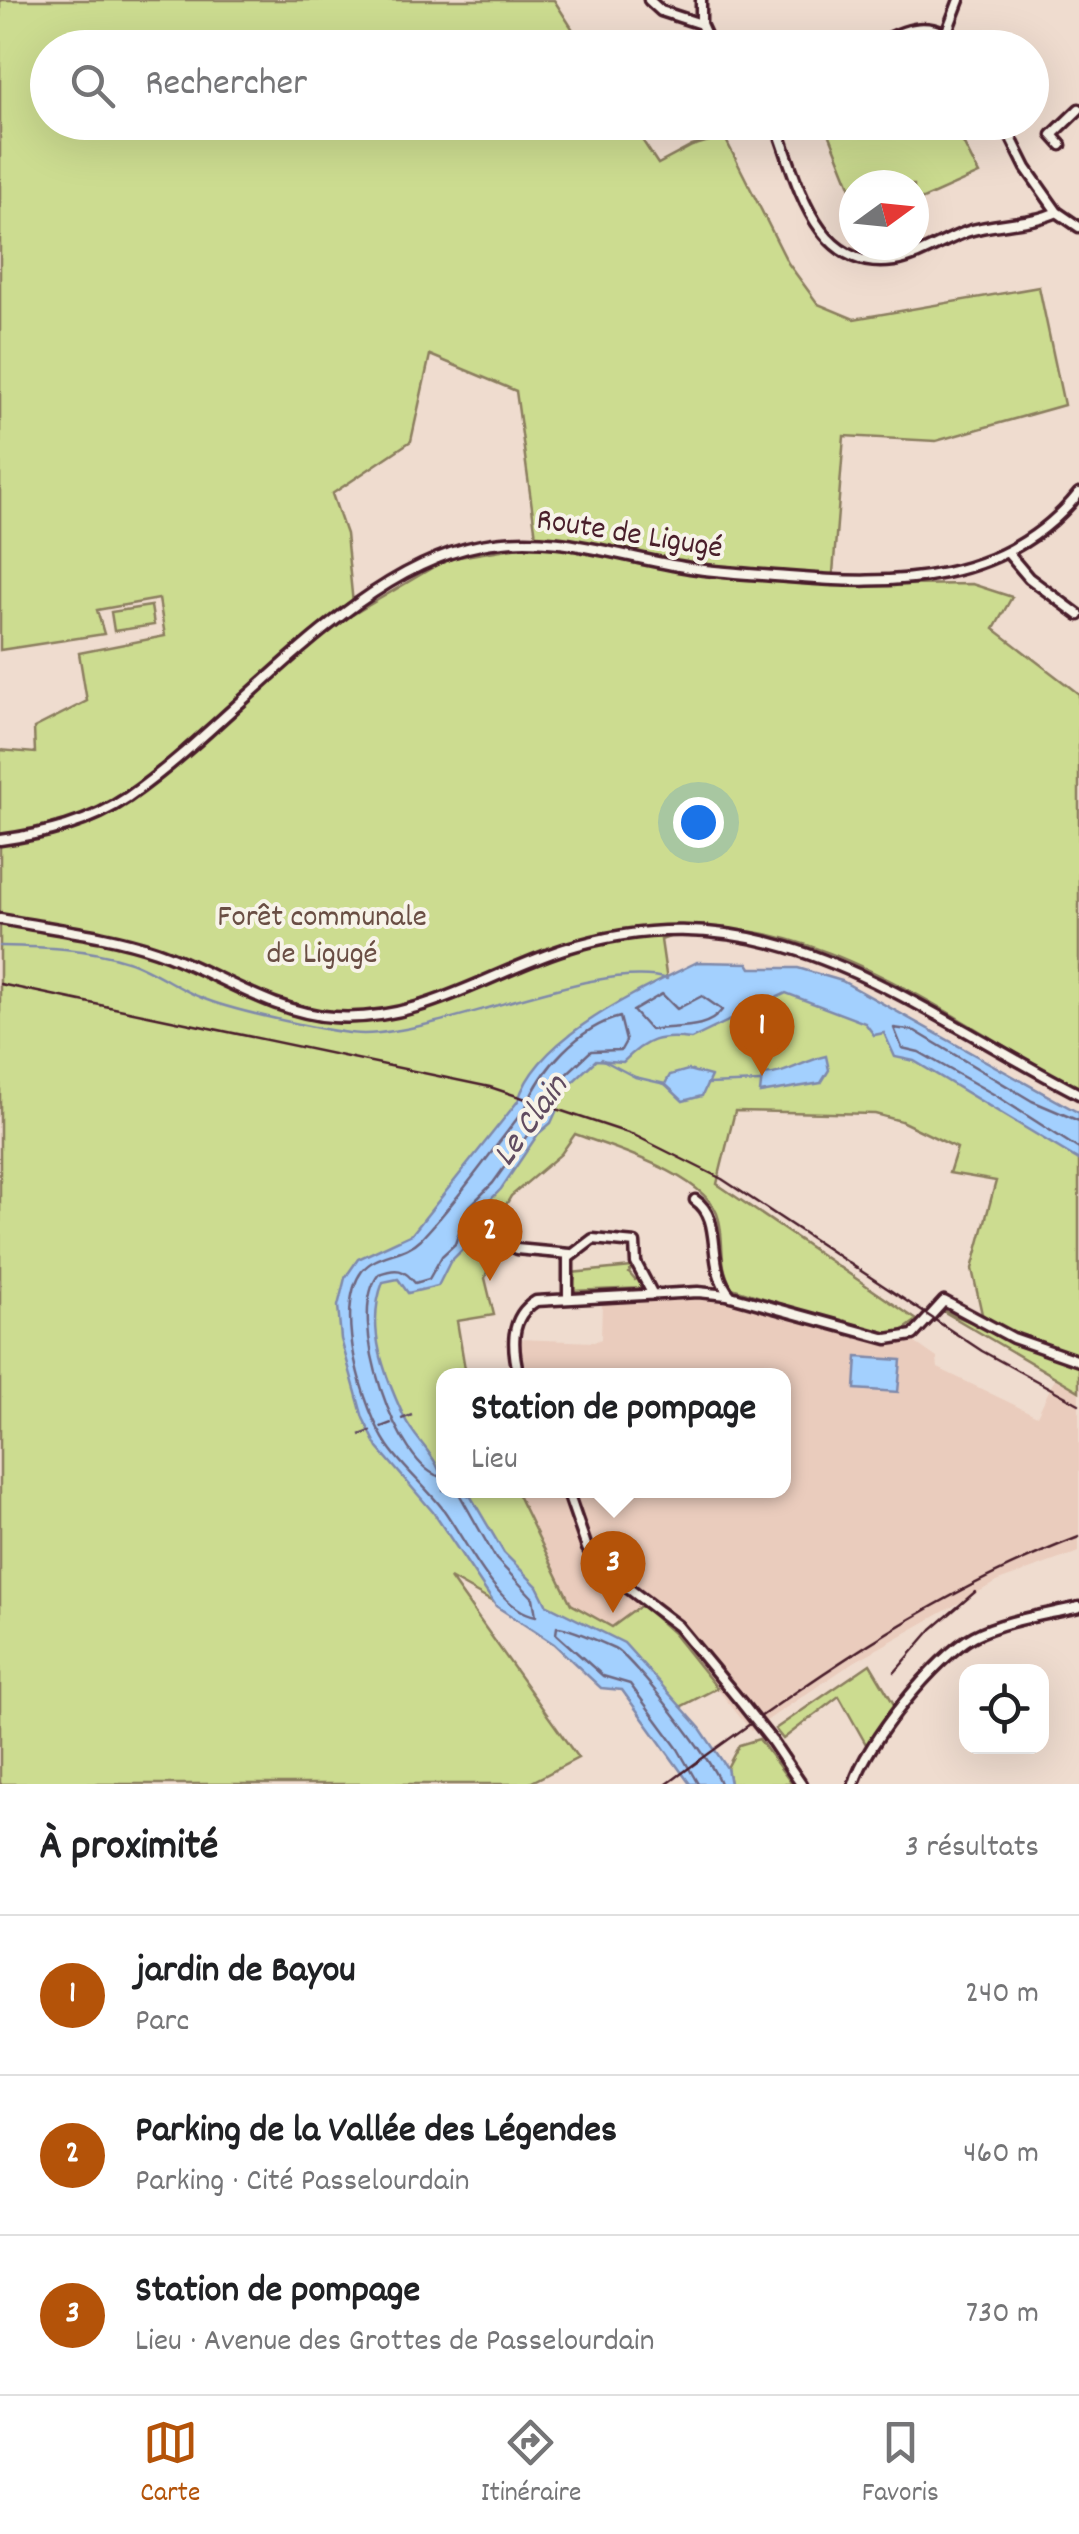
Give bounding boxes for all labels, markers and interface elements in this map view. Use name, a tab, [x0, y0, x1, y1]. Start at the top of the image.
search box	[30, 30, 1049, 140]
icon: search	[65, 58, 120, 113]
text: Rechercher	[145, 58, 307, 113]
north arrow	[839, 170, 929, 260]
street label: Route de Ligugé	[533, 499, 726, 573]
your location	[673, 797, 724, 848]
park label: Forêt communale de Ligugé	[217, 896, 427, 979]
pin: 1	[730, 994, 794, 1076]
water label: Le Clain	[482, 1064, 583, 1178]
pin: 2	[458, 1198, 522, 1281]
popup	[436, 1368, 791, 1498]
text: Station de pompage	[471, 1383, 756, 1438]
text: Lieu	[471, 1438, 518, 1484]
pin: 3	[580, 1530, 646, 1613]
map controls	[959, 1664, 1049, 1754]
button: locate	[959, 1664, 1049, 1754]
text: À proximité	[40, 1819, 218, 1879]
text: 3 résultats	[905, 1826, 1039, 1872]
text: jardin de Bayou	[135, 1945, 356, 2000]
text: 1	[69, 1972, 76, 2018]
text: 240 m	[965, 1972, 1039, 2018]
text: Parc	[135, 2000, 189, 2046]
text: Parking de la Vallée des Légendes	[135, 2105, 617, 2160]
text: 2	[66, 2132, 79, 2178]
text: 460 m	[963, 2132, 1039, 2178]
text: Parking · Cité Passelourdain	[135, 2160, 470, 2206]
text: Station de pompage	[135, 2265, 420, 2320]
text: 3	[65, 2292, 80, 2338]
text: 730 m	[966, 2292, 1039, 2338]
text: Lieu · Avenue des Grottes de Passelourdain	[135, 2320, 655, 2366]
tab: Carte	[140, 2415, 200, 2515]
tab: Itinéraire	[481, 2415, 581, 2515]
tab: Favoris	[862, 2415, 939, 2515]

